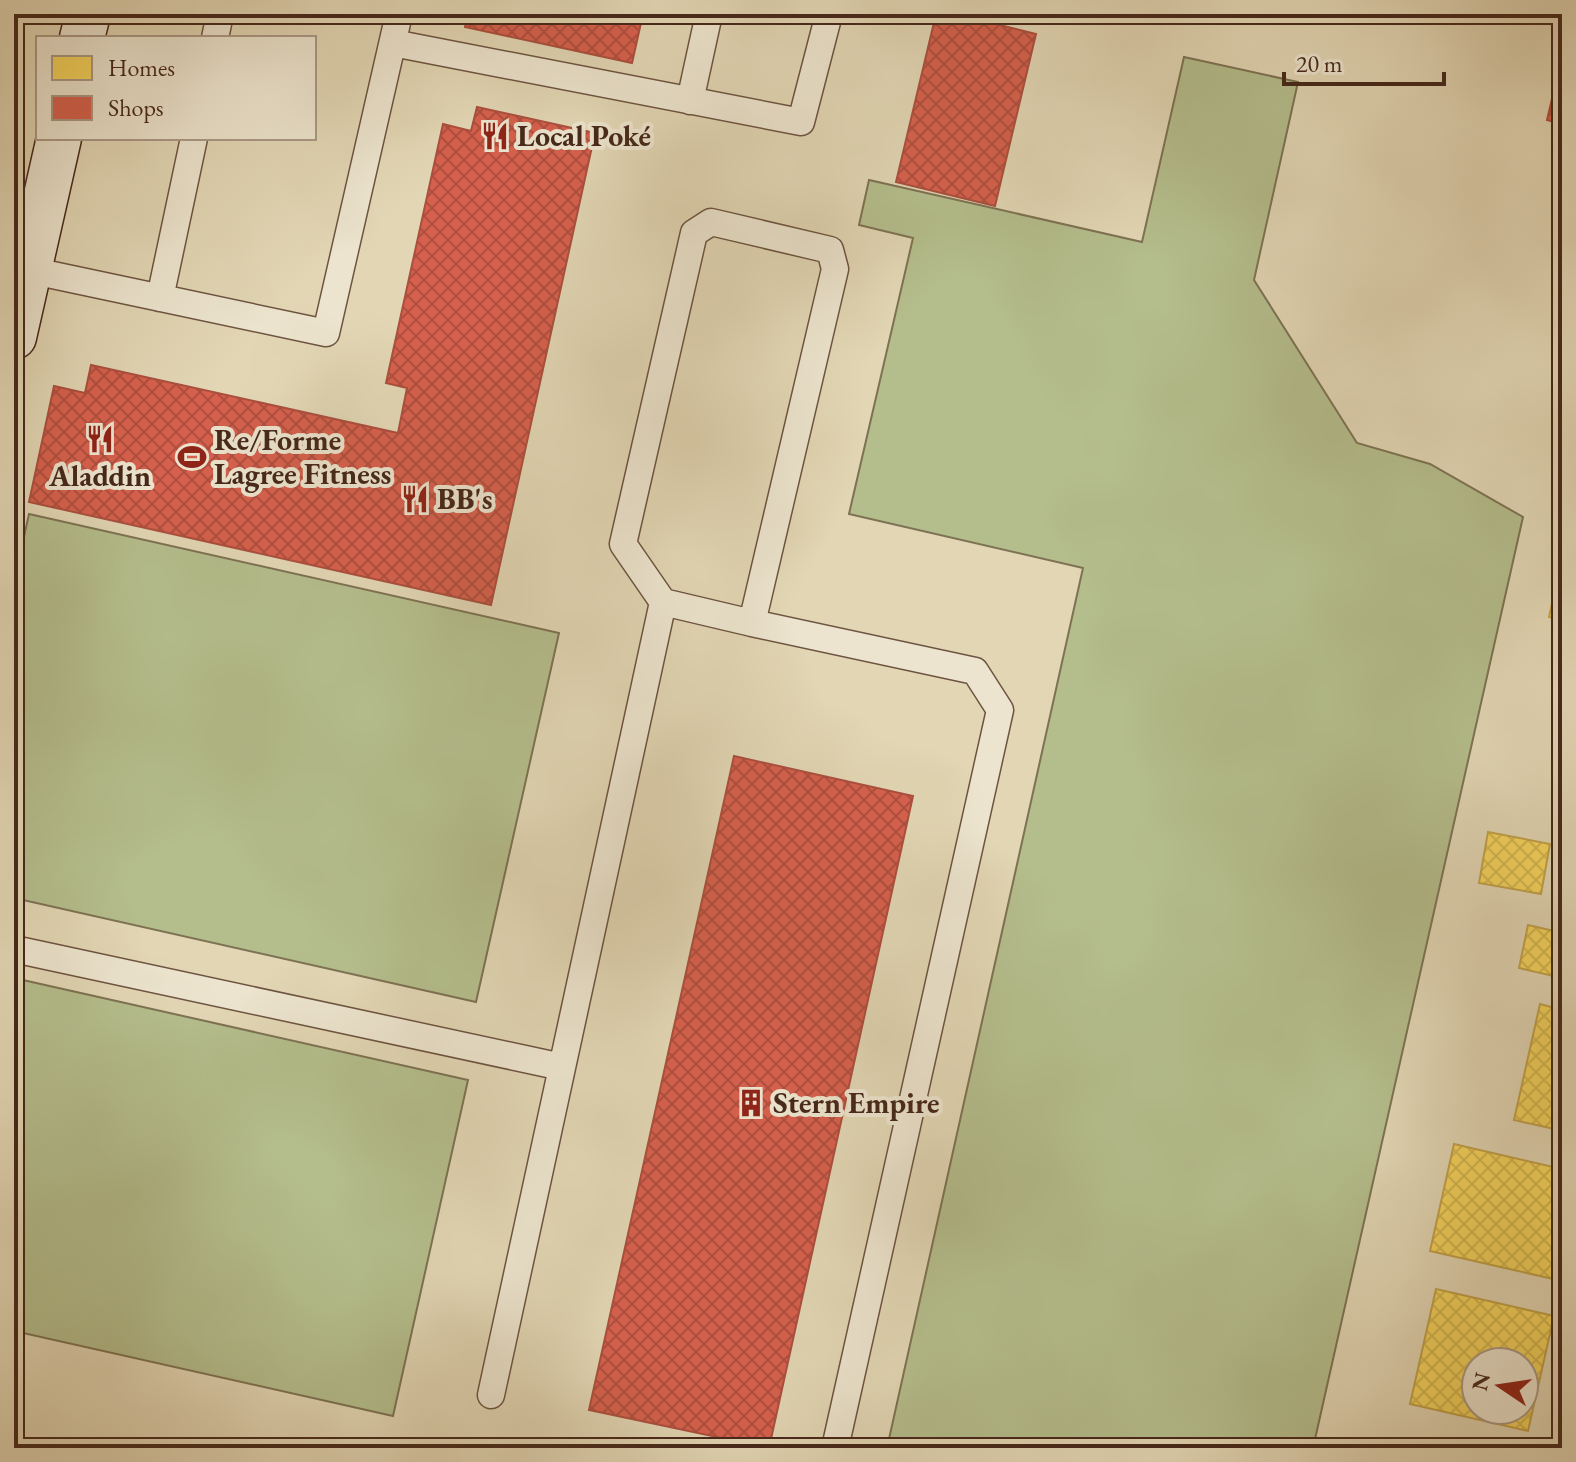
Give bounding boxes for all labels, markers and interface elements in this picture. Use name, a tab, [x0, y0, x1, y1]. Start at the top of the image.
legend	[36, 36, 316, 140]
scale bar	[1284, 36, 1444, 86]
text: 20 m	[1296, 48, 1343, 79]
text: Homes	[108, 52, 175, 83]
text: Shops	[108, 92, 164, 123]
place label: Local Poké	[517, 116, 651, 155]
restaurant icon: Local Poké	[480, 121, 510, 151]
place label: Re/Forme Lagree Fitness	[214, 420, 391, 493]
restaurant icon: Aladdin	[85, 424, 115, 454]
sports icon: Re/Forme Lagree Fitness	[177, 442, 207, 472]
place label: Aladdin	[48, 456, 151, 495]
place label: BB's	[437, 479, 492, 518]
restaurant icon: BB's	[400, 484, 430, 514]
place label: Stern Empire	[773, 1083, 940, 1122]
building icon: Stern Empire	[736, 1088, 766, 1118]
north arrow	[1460, 1346, 1540, 1426]
text: N	[1465, 1369, 1497, 1394]

